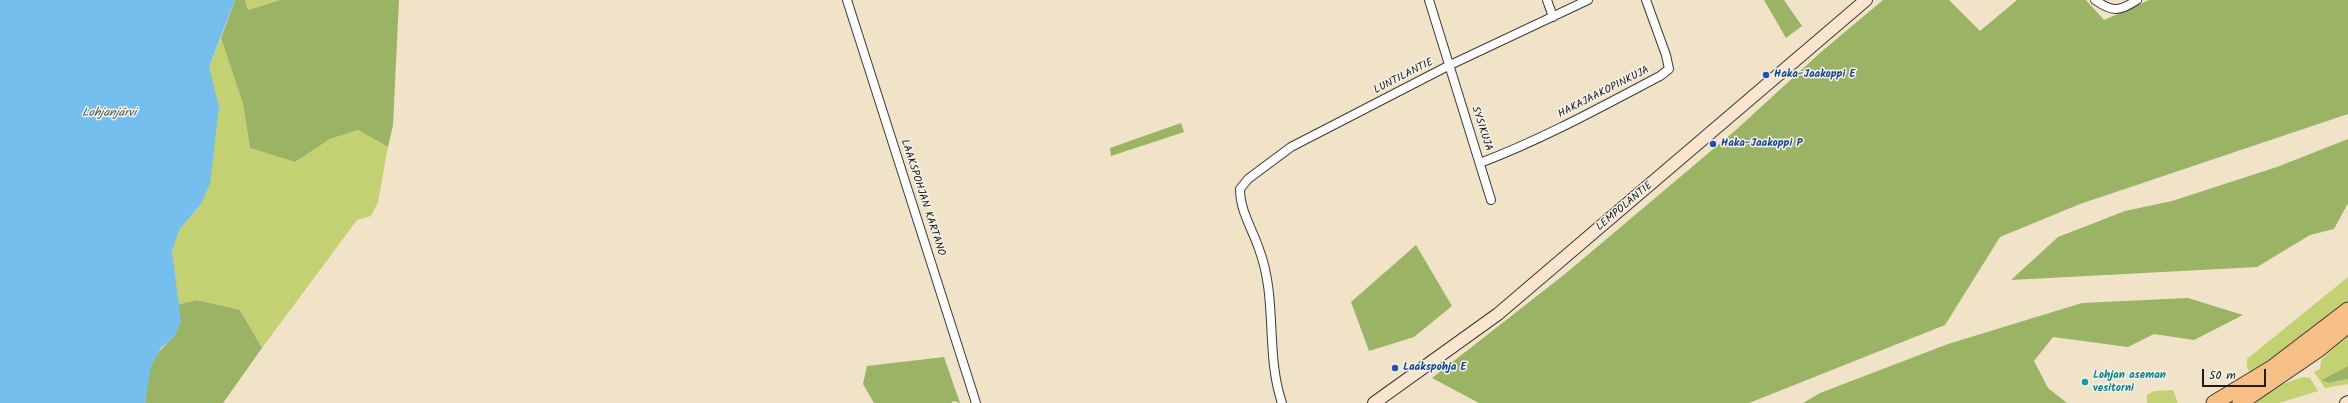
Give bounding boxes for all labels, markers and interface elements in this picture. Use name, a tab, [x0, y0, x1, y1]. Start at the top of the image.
street label: LUNTILANTIE	[1372, 56, 1436, 98]
street label: HAKAJAAKOPINKUJA	[1556, 64, 1652, 122]
place label: Haka-Jaakoppi E	[1774, 68, 1856, 82]
marker: Haka-Jaakoppi E	[1761, 70, 1771, 80]
street label: SYSIKUJA	[1468, 105, 1494, 153]
water label: Lohjanjärvi	[82, 107, 136, 121]
place label: Haka-Jaakoppi P	[1721, 137, 1803, 151]
street label: LAAKSPOHJAN KARTANO	[897, 138, 947, 258]
marker: Haka-Jaakoppi P	[1708, 139, 1718, 149]
street label: LEMPOLANTIE	[1594, 180, 1656, 234]
place label: Laakspohja E	[1403, 361, 1467, 375]
scale bar	[2204, 361, 2268, 387]
marker: Laakspohja E	[1390, 363, 1400, 373]
text: 50 m	[2209, 366, 2236, 385]
place label: Lohjan aseman vesitorni	[2093, 369, 2166, 395]
marker: Lohjan aseman vesitorni	[2080, 377, 2090, 387]

